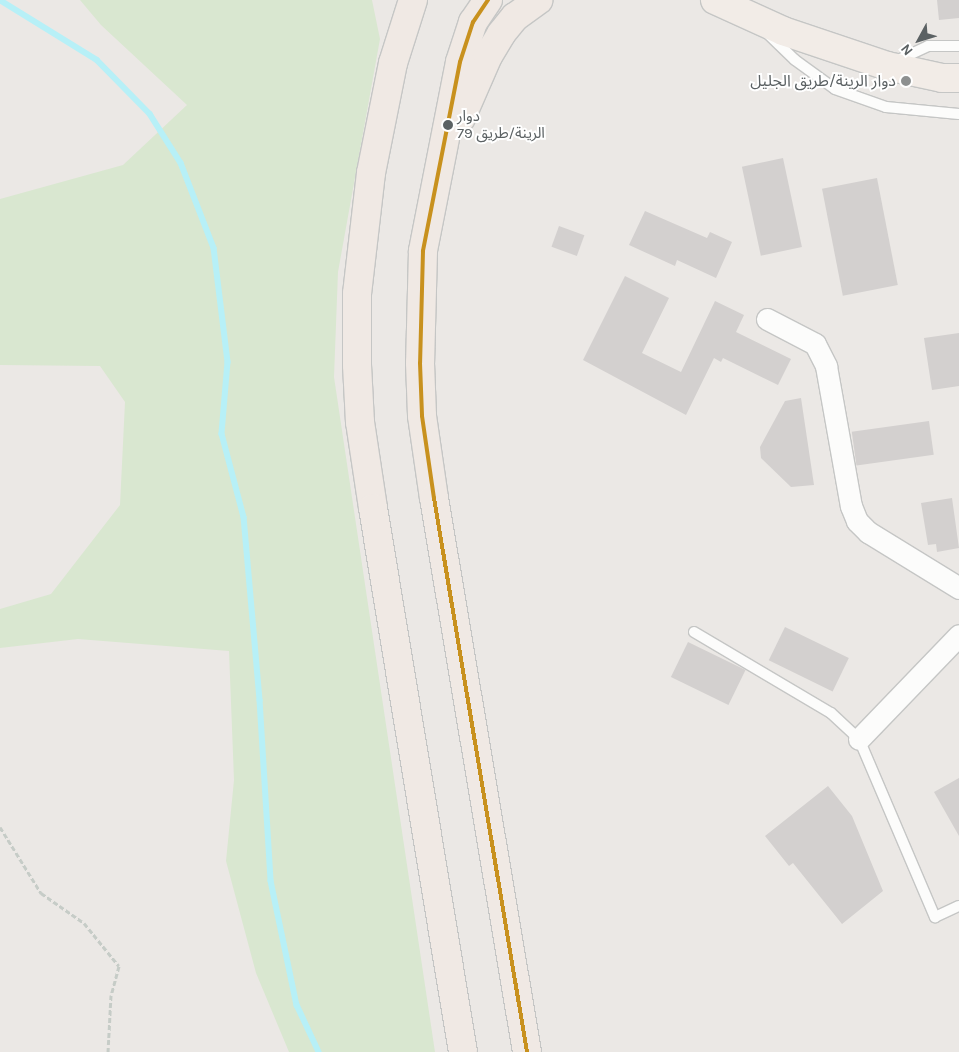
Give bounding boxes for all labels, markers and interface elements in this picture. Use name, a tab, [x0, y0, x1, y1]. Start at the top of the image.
north arrow	[894, 15, 944, 65]
text: N	[897, 41, 917, 59]
place label: دوار الرينة/طريق الجليل	[750, 71, 896, 91]
marker: دوار الرينة/طريق الجليل	[900, 75, 912, 87]
place label: دوار الرينة/طريق 79	[457, 107, 545, 142]
marker: دوار الرينة/طريق 79	[443, 120, 453, 130]

